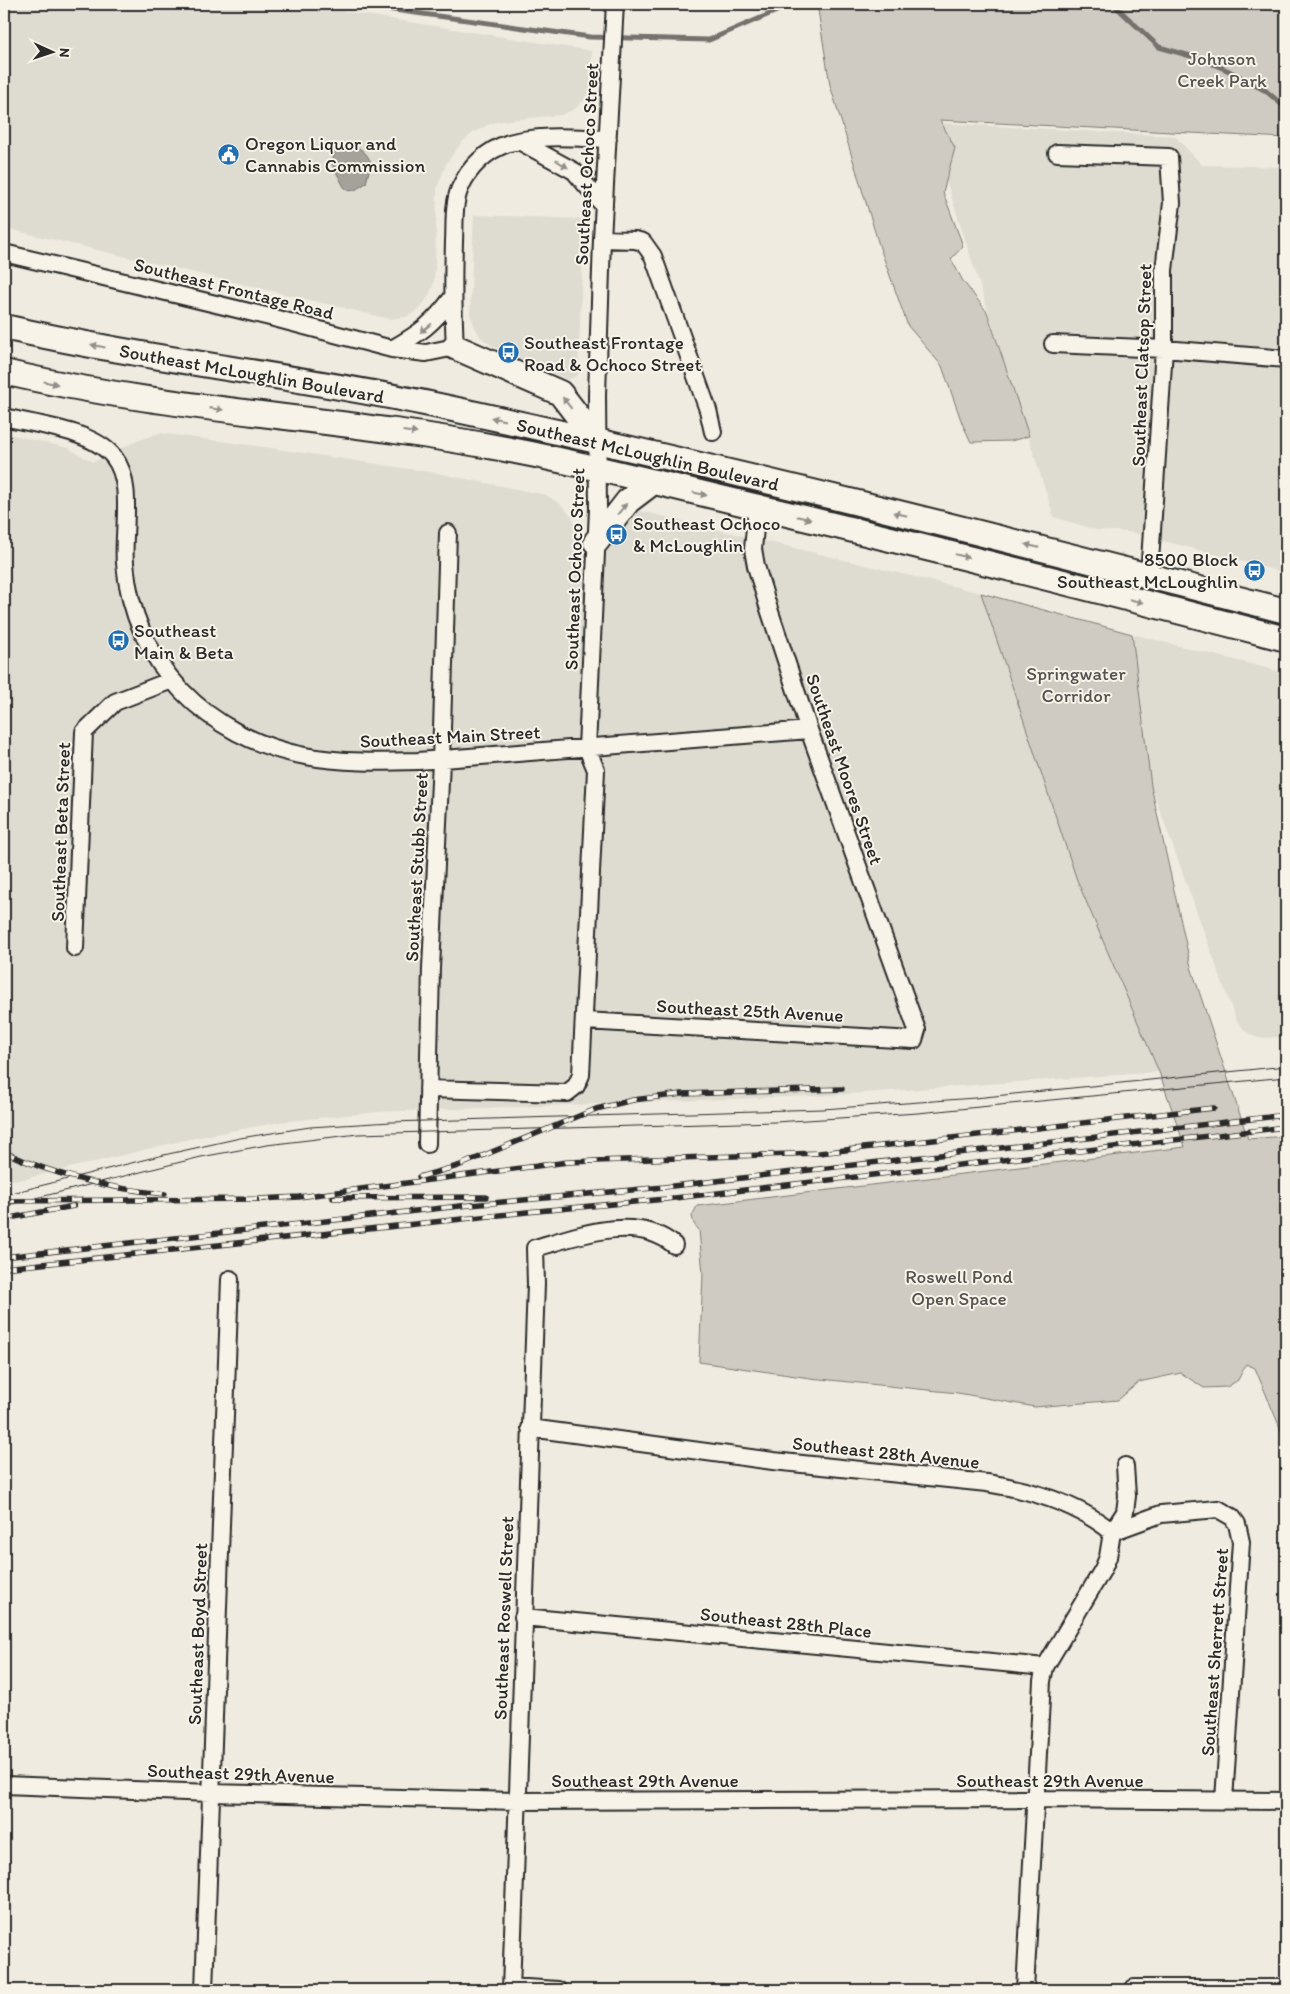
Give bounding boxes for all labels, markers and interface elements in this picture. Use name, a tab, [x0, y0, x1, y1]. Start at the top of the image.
north arrow	[28, 28, 78, 78]
text: N	[56, 47, 73, 58]
park label: Johnson Creek Park	[1177, 47, 1267, 92]
street label: Southeast Ochoco Street	[570, 62, 603, 266]
place label: Oregon Liquor and Cannabis Commission	[245, 132, 425, 177]
public building icon: Oregon Liquor and Cannabis Commission	[217, 142, 241, 166]
one-way arrow	[556, 159, 569, 169]
street label: Southeast Frontage Road	[131, 252, 337, 325]
street label: Southeast Clatsop Street	[1126, 263, 1157, 467]
one-way arrow	[420, 322, 433, 333]
place label: Southeast Frontage Road & Ochoco Street	[524, 331, 702, 376]
street label: Southeast McLoughlin Boulevard	[118, 339, 387, 408]
one-way arrow	[89, 341, 105, 349]
bus stop icon: Southeast Frontage Road & Ochoco Street	[496, 341, 520, 365]
one-way arrow	[44, 379, 60, 387]
one-way arrow	[562, 396, 573, 409]
one-way arrow	[209, 405, 225, 413]
street label: Southeast McLoughlin Boulevard	[514, 413, 782, 496]
one-way arrow	[491, 415, 506, 423]
one-way arrow	[402, 428, 418, 436]
street label: Southeast Ochoco Street	[559, 467, 590, 671]
one-way arrow	[693, 490, 708, 498]
one-way arrow	[616, 503, 627, 516]
one-way arrow	[892, 510, 907, 518]
place label: Southeast Ochoco & McLoughlin	[633, 512, 780, 557]
one-way arrow	[796, 514, 811, 522]
bus stop icon: Southeast Ochoco & McLoughlin	[605, 522, 629, 546]
one-way arrow	[1025, 542, 1040, 550]
place label: 8500 Block Southeast McLoughlin	[1057, 548, 1238, 593]
one-way arrow	[954, 552, 969, 560]
bus stop icon: 8500 Block Southeast McLoughlin	[1242, 558, 1266, 582]
one-way arrow	[1129, 597, 1144, 605]
place label: Southeast Main & Beta	[134, 619, 234, 664]
bus stop icon: Southeast Main & Beta	[106, 629, 130, 653]
park label: Springwater Corridor	[1026, 662, 1126, 707]
street label: Southeast Moores Street	[801, 671, 888, 868]
street label: Southeast Main Street	[359, 720, 541, 753]
street label: Southeast Beta Street	[46, 742, 75, 922]
street label: Southeast Stubb Street	[400, 772, 433, 962]
street label: Southeast 25th Avenue	[656, 994, 844, 1027]
park label: Roswell Pond Open Space	[905, 1265, 1013, 1310]
street label: Southeast 28th Avenue	[791, 1431, 981, 1474]
street label: Southeast Roswell Street	[488, 1516, 519, 1720]
street label: Southeast Boyd Street	[183, 1543, 212, 1726]
street label: Southeast Sherrett Street	[1196, 1547, 1233, 1757]
street label: Southeast 28th Place	[699, 1602, 873, 1643]
street label: Southeast 29th Avenue	[147, 1759, 335, 1788]
street label: Southeast 29th Avenue	[551, 1769, 739, 1792]
street label: Southeast 29th Avenue	[956, 1769, 1144, 1792]

